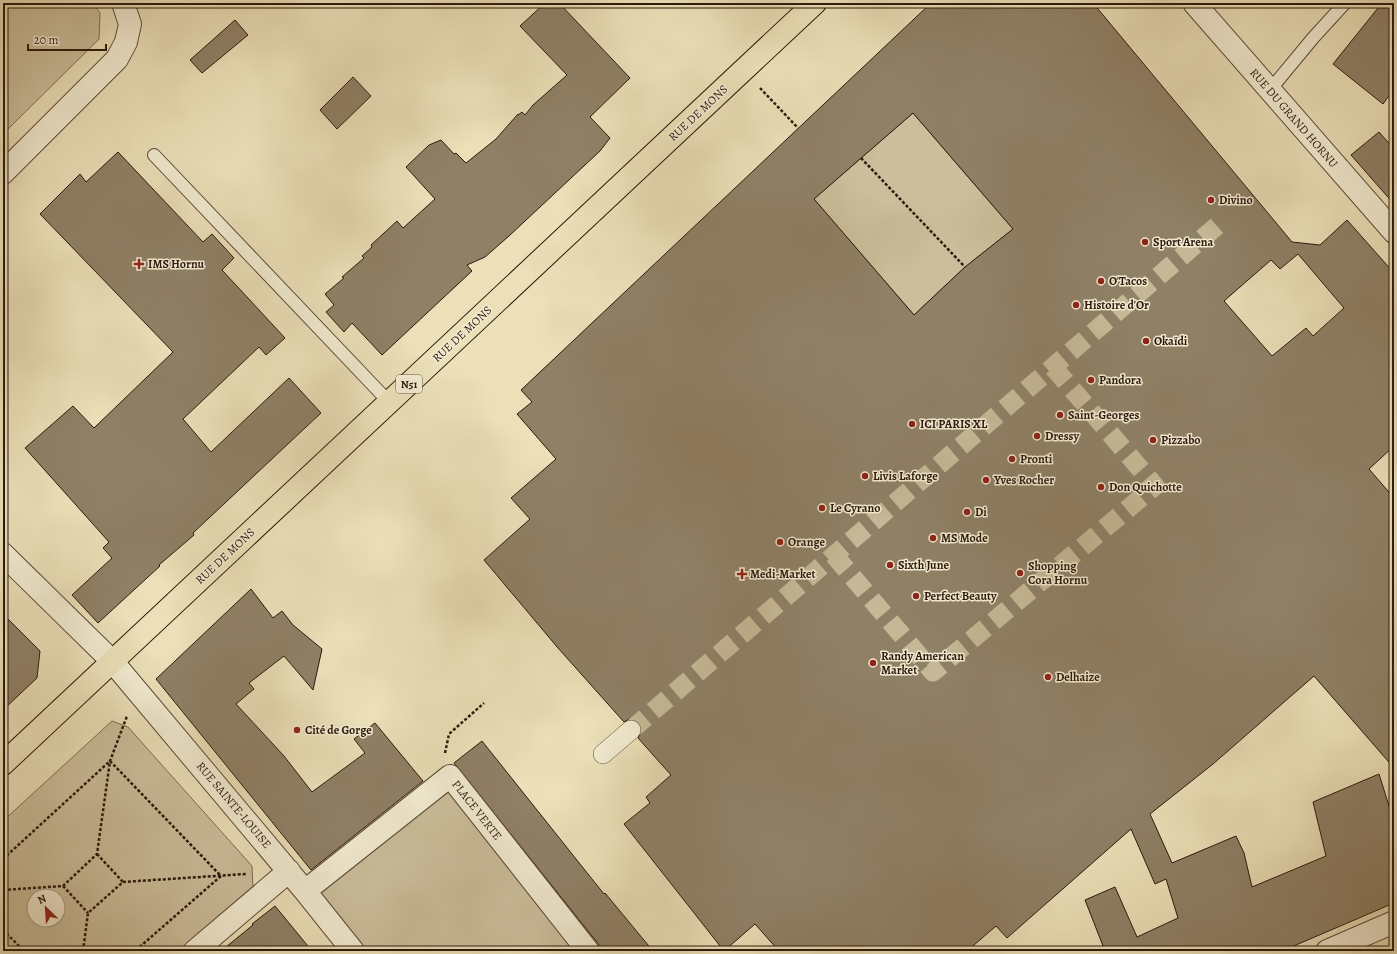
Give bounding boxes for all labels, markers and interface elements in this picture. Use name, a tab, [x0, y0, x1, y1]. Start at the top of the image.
scale bar	[28, 26, 106, 52]
text: 20 m	[34, 32, 58, 48]
street label: RUE DU GRAND HORNU	[1246, 65, 1342, 171]
street label: RUE DE MONS	[665, 81, 731, 145]
place label: Divino	[1219, 192, 1253, 208]
marker: Divino	[1206, 195, 1216, 205]
place label: Sport Arena	[1153, 234, 1213, 250]
marker: Sport Arena	[1140, 237, 1150, 247]
place label: IMS Hornu	[148, 256, 205, 272]
marker: IMS Hornu	[133, 258, 145, 270]
place label: O'Tacos	[1109, 273, 1147, 289]
marker: O'Tacos	[1096, 276, 1106, 286]
place label: Histoire d'Or	[1084, 297, 1149, 313]
marker: Histoire d'Or	[1071, 300, 1081, 310]
street label: RUE DE MONS	[429, 302, 495, 366]
place label: Okaïdi	[1154, 333, 1188, 349]
marker: Okaïdi	[1141, 336, 1151, 346]
place label: Pandora	[1099, 372, 1142, 388]
road number: N51	[396, 375, 422, 393]
marker: Pandora	[1086, 375, 1096, 385]
place label: Saint-Georges	[1068, 407, 1140, 423]
marker: Saint-Georges	[1055, 410, 1065, 420]
place label: ICI PARIS XL	[920, 416, 988, 432]
marker: ICI PARIS XL	[907, 419, 917, 429]
place label: Dressy	[1045, 428, 1079, 444]
marker: Dressy	[1032, 431, 1042, 441]
place label: Pizzabo	[1161, 432, 1201, 448]
marker: Pizzabo	[1148, 435, 1158, 445]
place label: Pronti	[1020, 451, 1053, 467]
marker: Pronti	[1007, 454, 1017, 464]
place label: Livis Laforge	[873, 468, 938, 484]
marker: Livis Laforge	[860, 471, 870, 481]
place label: Yves Rocher	[993, 472, 1054, 488]
marker: Yves Rocher	[981, 475, 991, 485]
place label: Don Quichotte	[1109, 479, 1182, 495]
marker: Don Quichotte	[1096, 482, 1106, 492]
place label: Le Cyrano	[830, 500, 880, 516]
marker: Le Cyrano	[817, 503, 827, 513]
place label: Di	[975, 504, 987, 520]
marker: Di	[962, 507, 972, 517]
street label: RUE DE MONS	[192, 524, 258, 588]
place label: MS Mode	[941, 530, 988, 546]
marker: MS Mode	[928, 533, 938, 543]
place label: Orange	[788, 534, 825, 550]
marker: Orange	[775, 537, 785, 547]
place label: Sixth June	[898, 557, 949, 573]
place label: Shopping Cora Hornu	[1028, 558, 1088, 588]
marker: Sixth June	[885, 560, 895, 570]
place label: Medi-Market	[750, 566, 815, 582]
marker: Shopping Cora Hornu	[1015, 568, 1025, 578]
marker: Medi-Market	[737, 569, 747, 579]
place label: Perfect Beauty	[924, 588, 997, 604]
marker: Perfect Beauty	[911, 591, 921, 601]
place label: Randy American Market	[881, 648, 964, 678]
marker: Randy American Market	[868, 658, 878, 668]
place label: Delhaize	[1056, 669, 1100, 685]
marker: Delhaize	[1043, 672, 1053, 682]
place label: Cité de Gorge	[305, 722, 372, 738]
marker: Cité de Gorge	[292, 725, 302, 735]
street label: RUE SAINTE-LOUISE	[193, 758, 275, 852]
street label: PLACE VERTE	[448, 777, 506, 843]
north arrow	[26, 888, 66, 928]
text: N	[35, 891, 49, 908]

